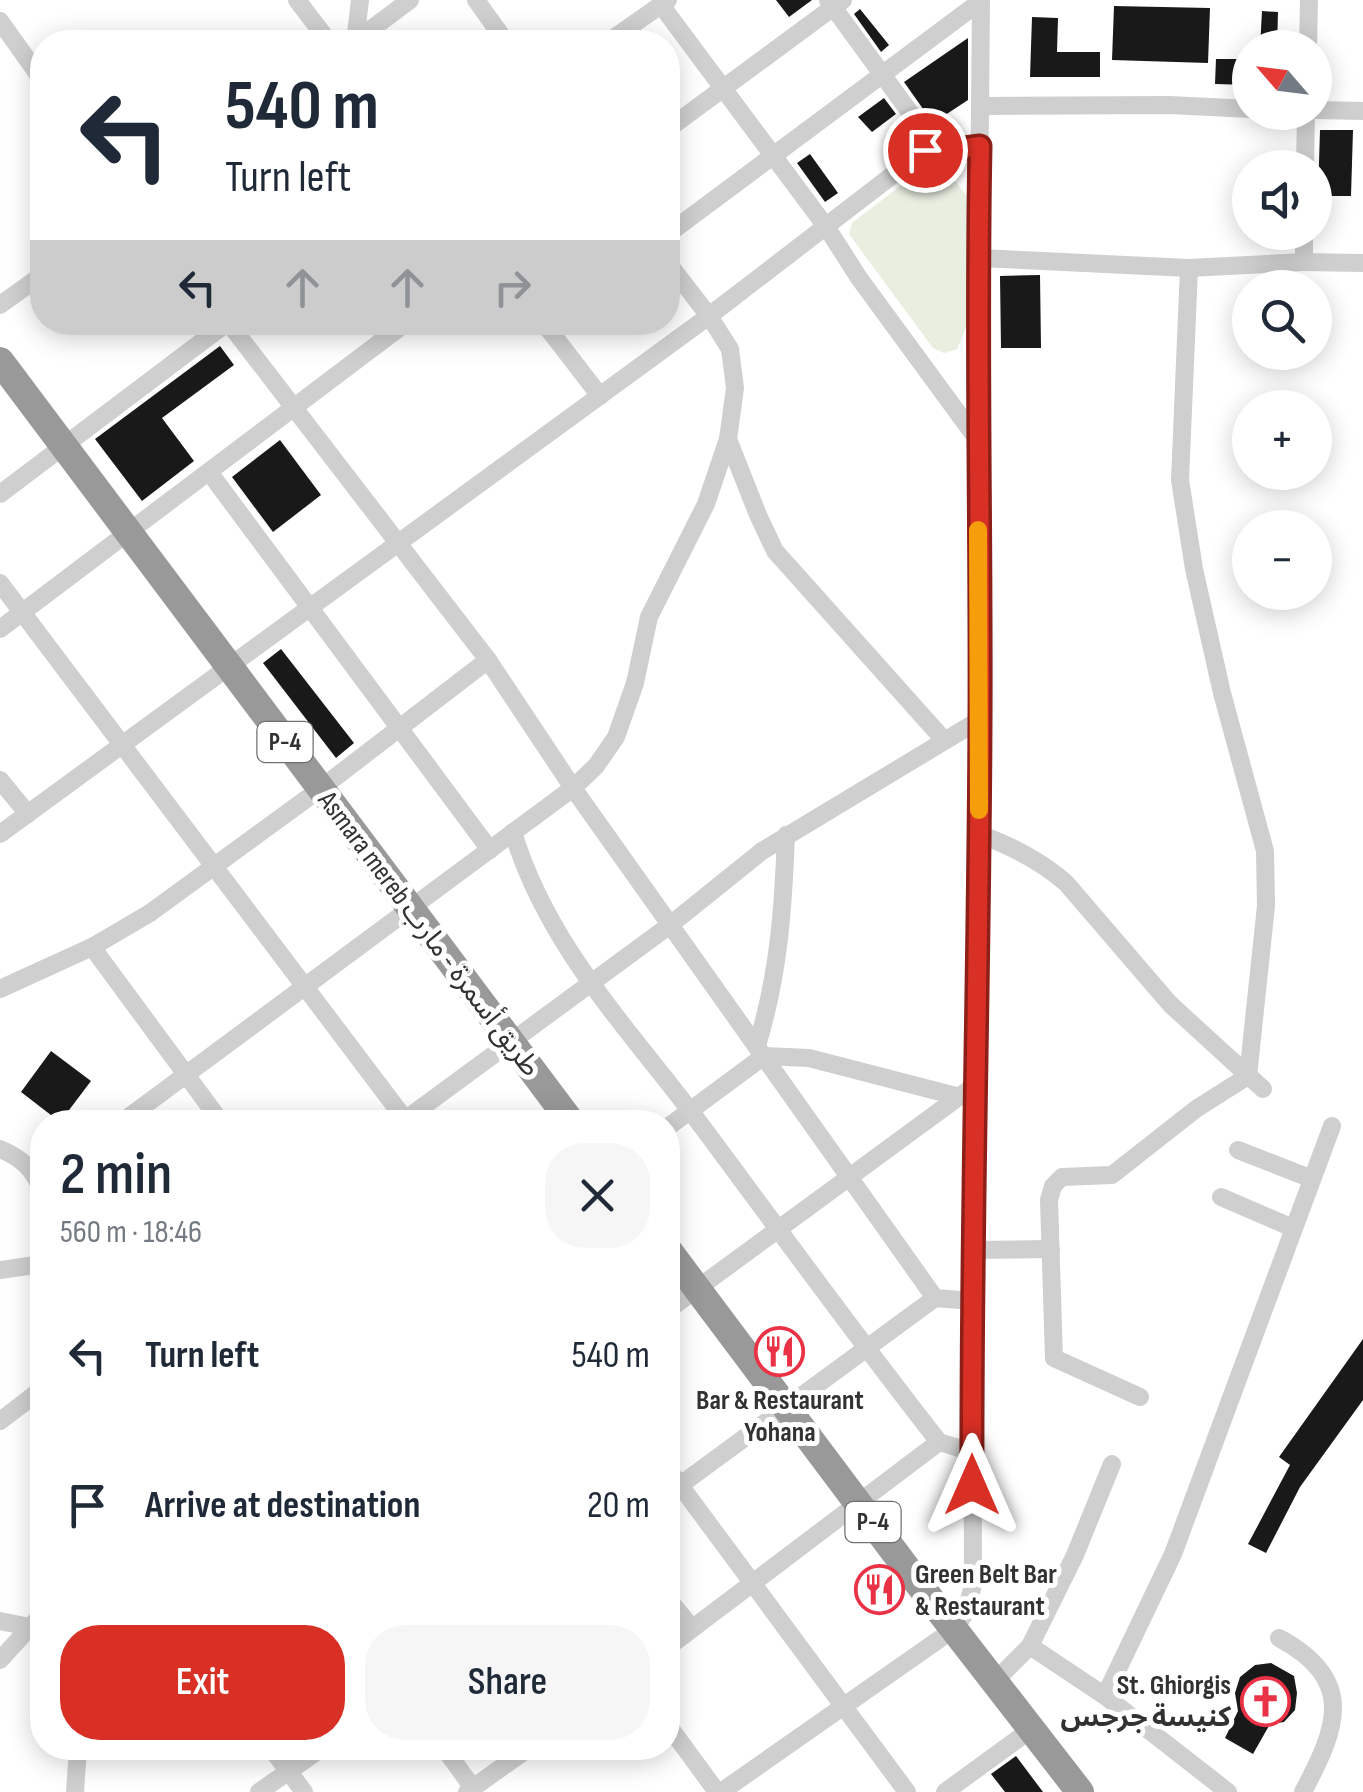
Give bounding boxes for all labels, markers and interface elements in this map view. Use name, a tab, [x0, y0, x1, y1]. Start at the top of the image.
north arrow	[1232, 30, 1332, 130]
map controls	[1232, 30, 1332, 610]
text: 540 m	[225, 65, 379, 149]
icon: left	[60, 70, 190, 200]
pin	[883, 108, 968, 193]
icon: arrive	[898, 123, 953, 178]
text: Turn left	[225, 150, 351, 205]
button: sound	[1232, 150, 1332, 250]
icon: left	[170, 260, 225, 315]
icon: ahead	[275, 260, 330, 315]
icon: ahead	[380, 260, 435, 315]
icon: right	[485, 260, 540, 315]
button: search	[1232, 270, 1332, 370]
button: +	[1232, 390, 1332, 490]
button: −	[1232, 510, 1332, 610]
road number: P-4	[258, 722, 312, 762]
street label: Asmara mereb طريق أسمرة - مارب	[310, 783, 549, 1083]
text: 2 min	[60, 1139, 172, 1211]
button: close	[545, 1143, 650, 1248]
text: 560 m · 18:46	[60, 1213, 202, 1252]
restaurant icon: Bar & Restaurant Yohana	[754, 1326, 806, 1378]
icon: left	[60, 1328, 115, 1383]
text: Turn left	[145, 1333, 259, 1378]
text: 540 m	[571, 1333, 650, 1378]
place label: Bar & Restaurant Yohana	[696, 1384, 864, 1449]
position arrow	[920, 1433, 1024, 1537]
icon: arrive	[60, 1478, 115, 1533]
text: Arrive at destination	[145, 1483, 420, 1528]
text: 20 m	[587, 1483, 650, 1528]
road number: P-4	[846, 1502, 900, 1542]
place label: Green Belt Bar & Restaurant	[915, 1558, 1057, 1623]
restaurant icon: Green Belt Bar & Restaurant	[854, 1564, 906, 1616]
button: Exit	[60, 1625, 345, 1740]
button: Share	[365, 1625, 650, 1740]
place label: St. Ghiorgis كنيسة جرجس	[1061, 1669, 1231, 1734]
church icon: St. Ghiorgis كنيسة جرجس	[1240, 1675, 1292, 1727]

